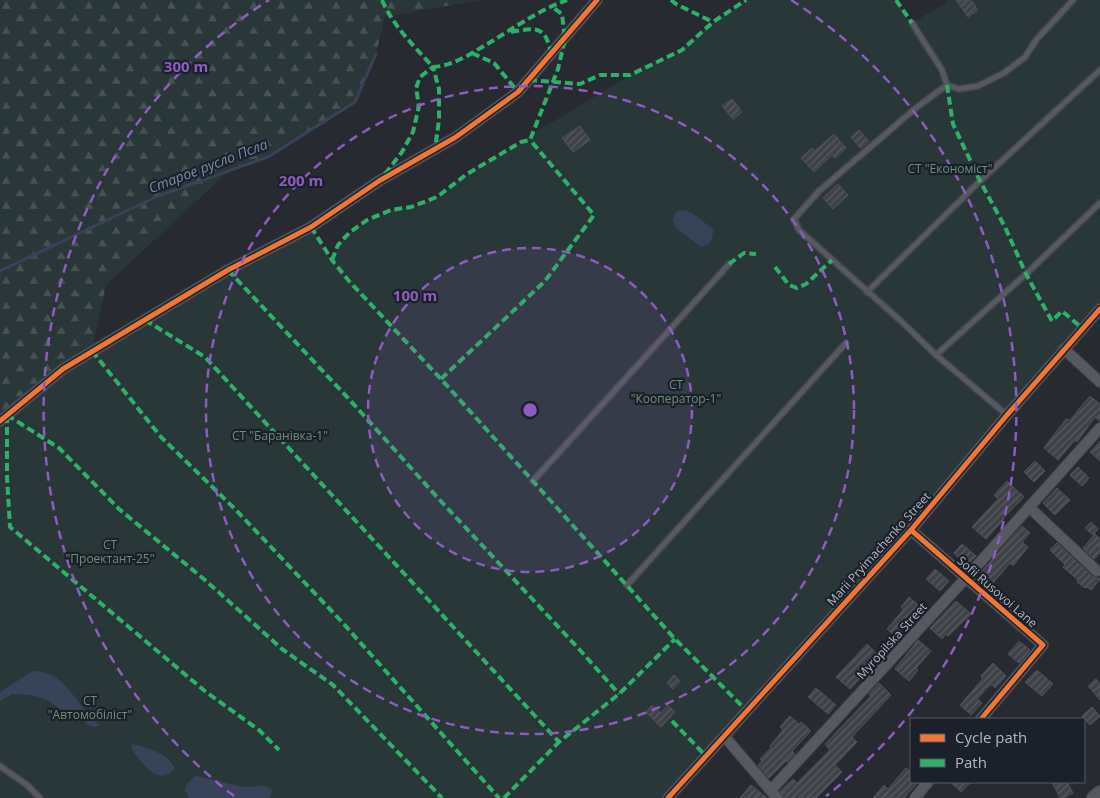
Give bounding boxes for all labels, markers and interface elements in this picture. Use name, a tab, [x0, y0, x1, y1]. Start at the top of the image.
text: 300 m	[164, 56, 208, 76]
water label: Старое русло Псла	[146, 134, 270, 197]
park label: СТ "Економіст"	[908, 160, 992, 177]
text: 200 m	[279, 170, 323, 190]
text: 100 m	[393, 285, 437, 305]
park label: СТ "Кооператор-1"	[631, 376, 721, 407]
centre of rings	[521, 401, 539, 419]
park label: СТ "Баранівка-1"	[232, 427, 328, 444]
street label: Marii Pryimachenko Street	[823, 488, 934, 609]
park label: СТ "Проектант-25"	[66, 536, 154, 567]
street label: Sofii Rusovoi Lane	[954, 552, 1041, 631]
street label: Myropilska Street	[853, 599, 931, 683]
park label: СТ "Автомобіліст"	[48, 692, 132, 723]
legend	[910, 718, 1085, 783]
text: Cycle path	[955, 727, 1027, 747]
text: Path	[955, 752, 987, 772]

